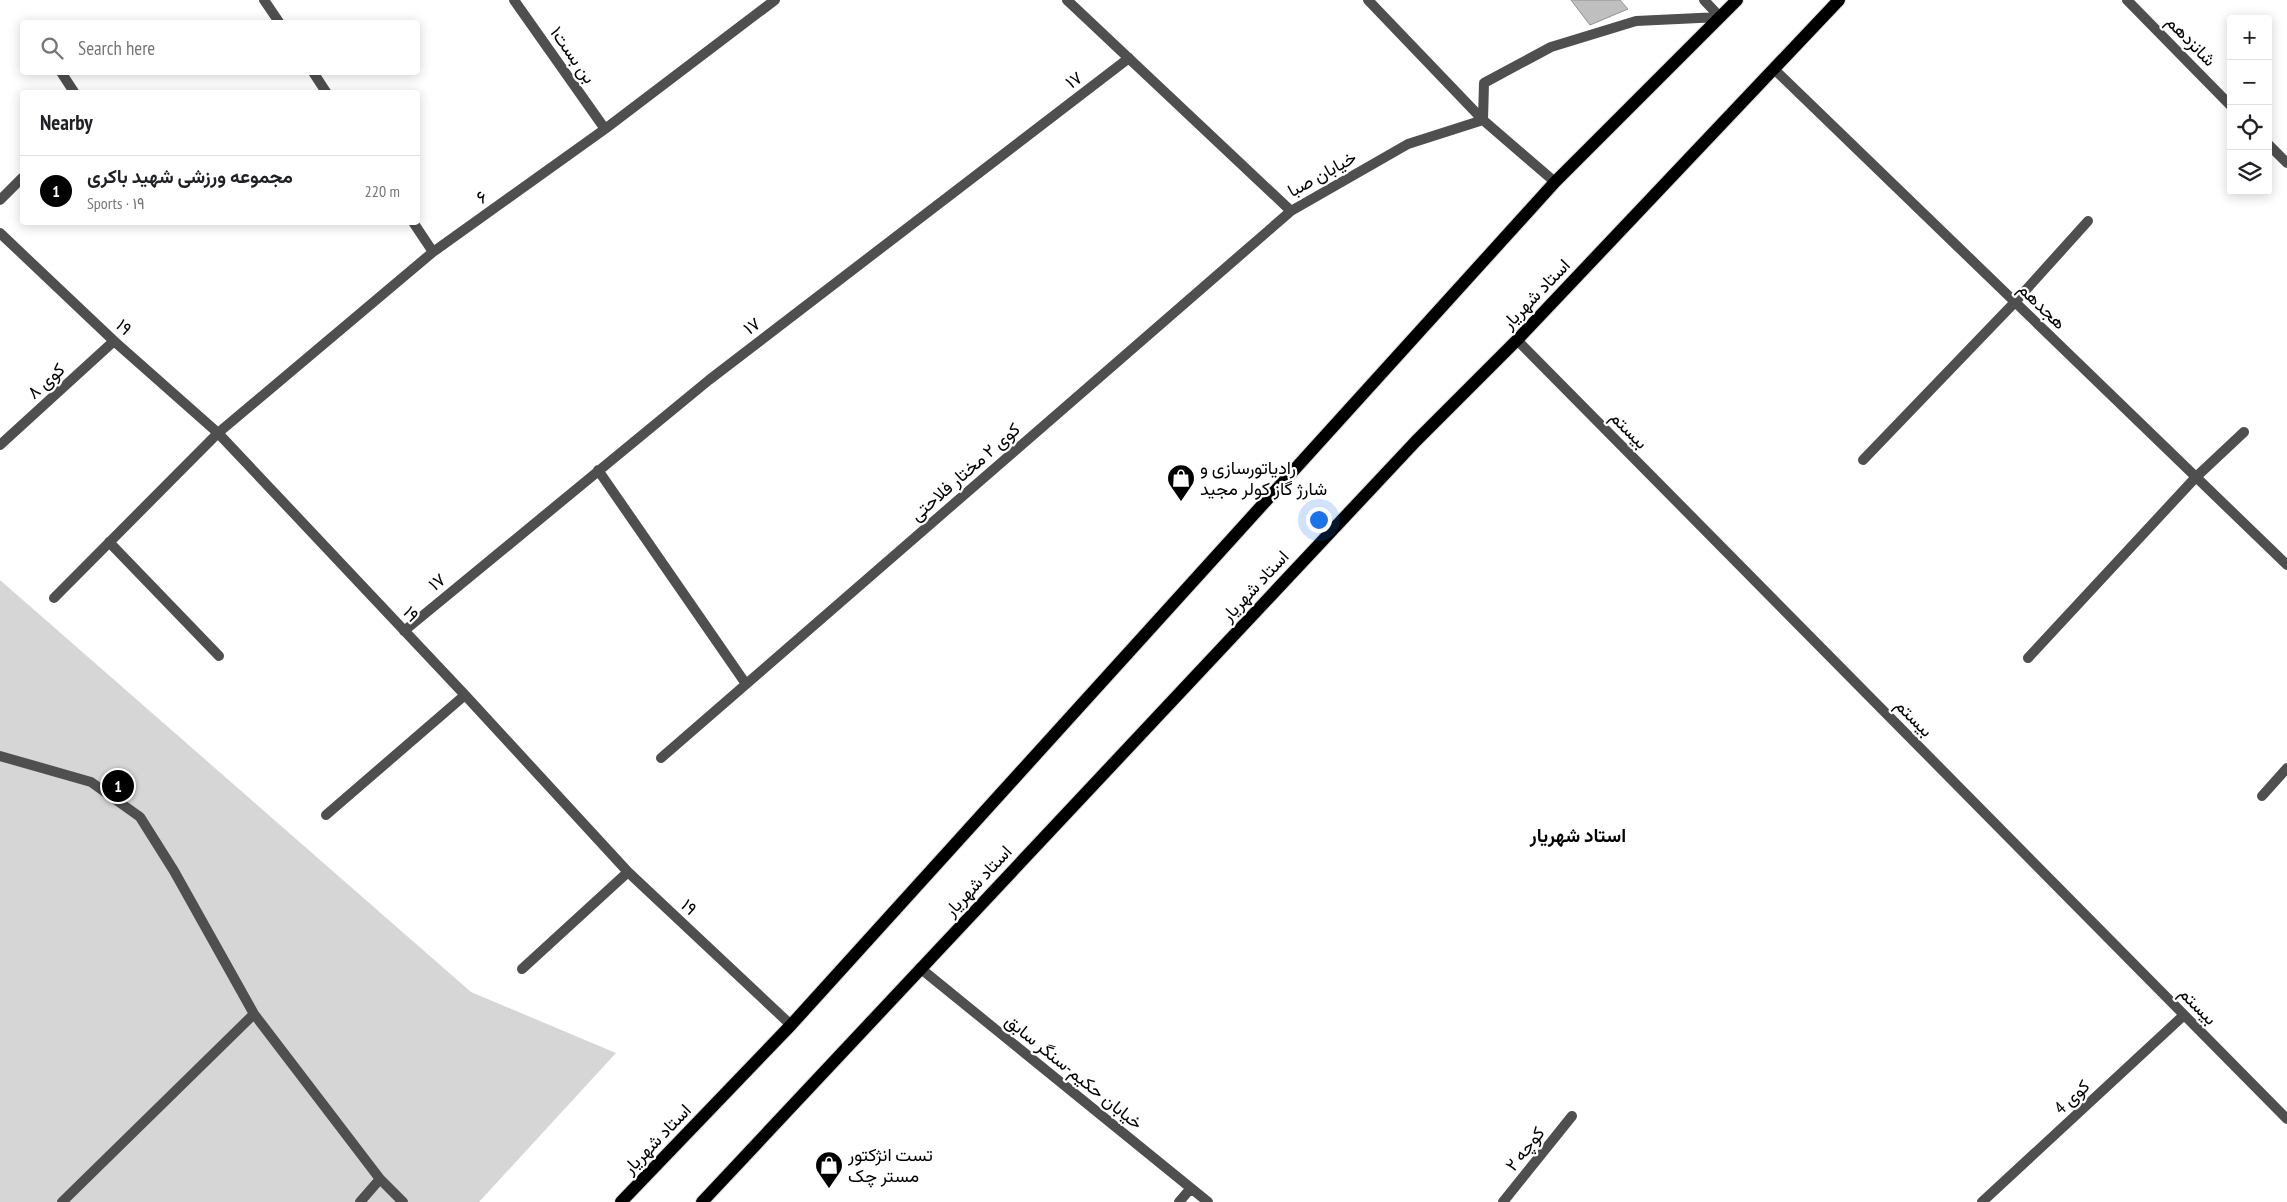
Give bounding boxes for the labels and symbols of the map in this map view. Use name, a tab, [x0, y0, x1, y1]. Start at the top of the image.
street label: شانزدهم	[2161, 10, 2221, 72]
street label: بن بست۱	[545, 22, 601, 88]
street label: ۱۷	[1060, 66, 1087, 94]
street label: خیابان صبا	[1283, 145, 1360, 202]
street label: ۶	[472, 185, 492, 209]
street label: استاد شهریار	[1496, 254, 1575, 334]
street label: هجدهم	[2013, 277, 2071, 335]
street label: ۱۷	[738, 312, 765, 340]
street label: ۱۹	[111, 313, 137, 340]
street label: کوی ۸	[22, 358, 69, 404]
street label: بیستم	[1605, 406, 1653, 454]
street label: کوی ۲ مختار فلاحتی	[905, 418, 1024, 526]
place label: رادیاتورسازی و شارژ گاز کولر مجید	[1200, 456, 1327, 500]
shop icon: رادیاتورسازی و شارژ گاز کولر مجید	[1166, 463, 1196, 502]
your location	[1306, 507, 1332, 533]
street label: استاد شهریار	[1215, 545, 1293, 627]
street label: ۱۷	[423, 568, 450, 596]
street label: ۱۹	[398, 601, 425, 627]
street label: بیستم	[1890, 694, 1938, 742]
pin: 1	[102, 767, 134, 805]
district label: استاد شهریار	[1529, 823, 1626, 848]
street label: استاد شهریار	[938, 840, 1016, 922]
street label: ۱۹	[676, 893, 702, 920]
street label: بیستم	[2174, 982, 2222, 1030]
street label: خیابان حکیم-سنگر سابق	[1000, 1009, 1148, 1135]
street label: کوی 4	[2049, 1074, 2094, 1119]
street label: استاد شهریار	[617, 1099, 696, 1179]
street label: کوچه ۲	[1500, 1122, 1550, 1176]
place label: تست انژکتور مستر چک	[847, 1143, 933, 1188]
shop icon: تست انژکتور مستر چک	[814, 1150, 844, 1189]

